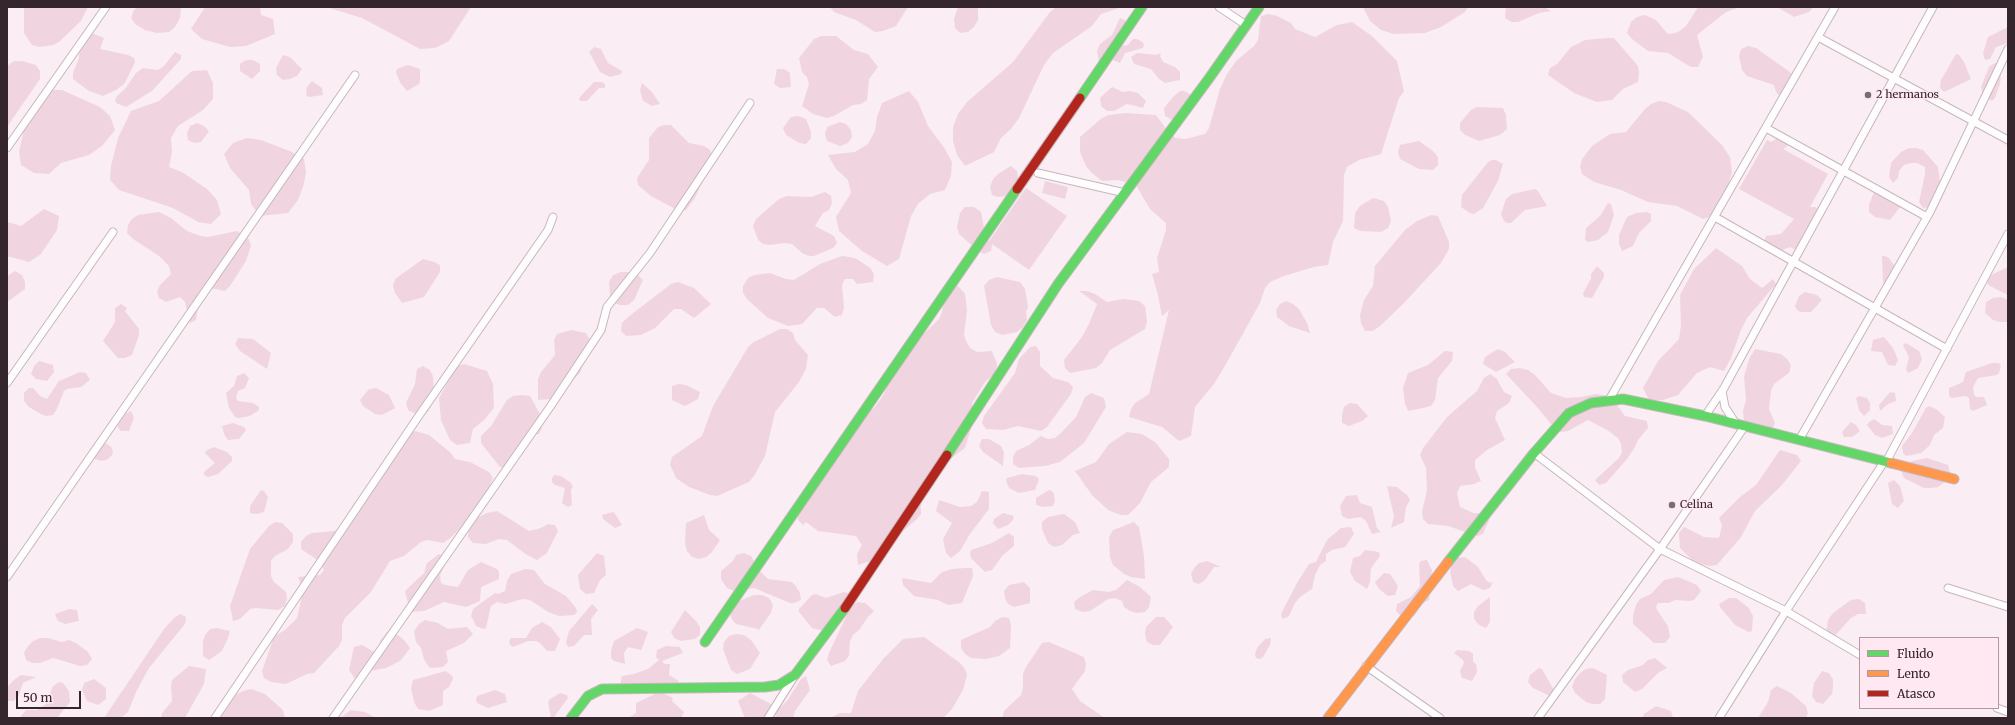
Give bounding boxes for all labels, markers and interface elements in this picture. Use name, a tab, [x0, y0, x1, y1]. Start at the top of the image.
place label: 2 hermanos	[1876, 88, 1939, 102]
marker: 2 hermanos	[1863, 90, 1873, 100]
place label: Celina	[1680, 498, 1713, 512]
marker: Celina	[1667, 500, 1677, 510]
legend	[1859, 637, 1999, 709]
text: Fluido	[1897, 646, 1934, 661]
text: Lento	[1897, 666, 1930, 681]
scale bar	[18, 683, 83, 709]
text: Atasco	[1897, 686, 1935, 701]
text: 50 m	[23, 690, 52, 705]

